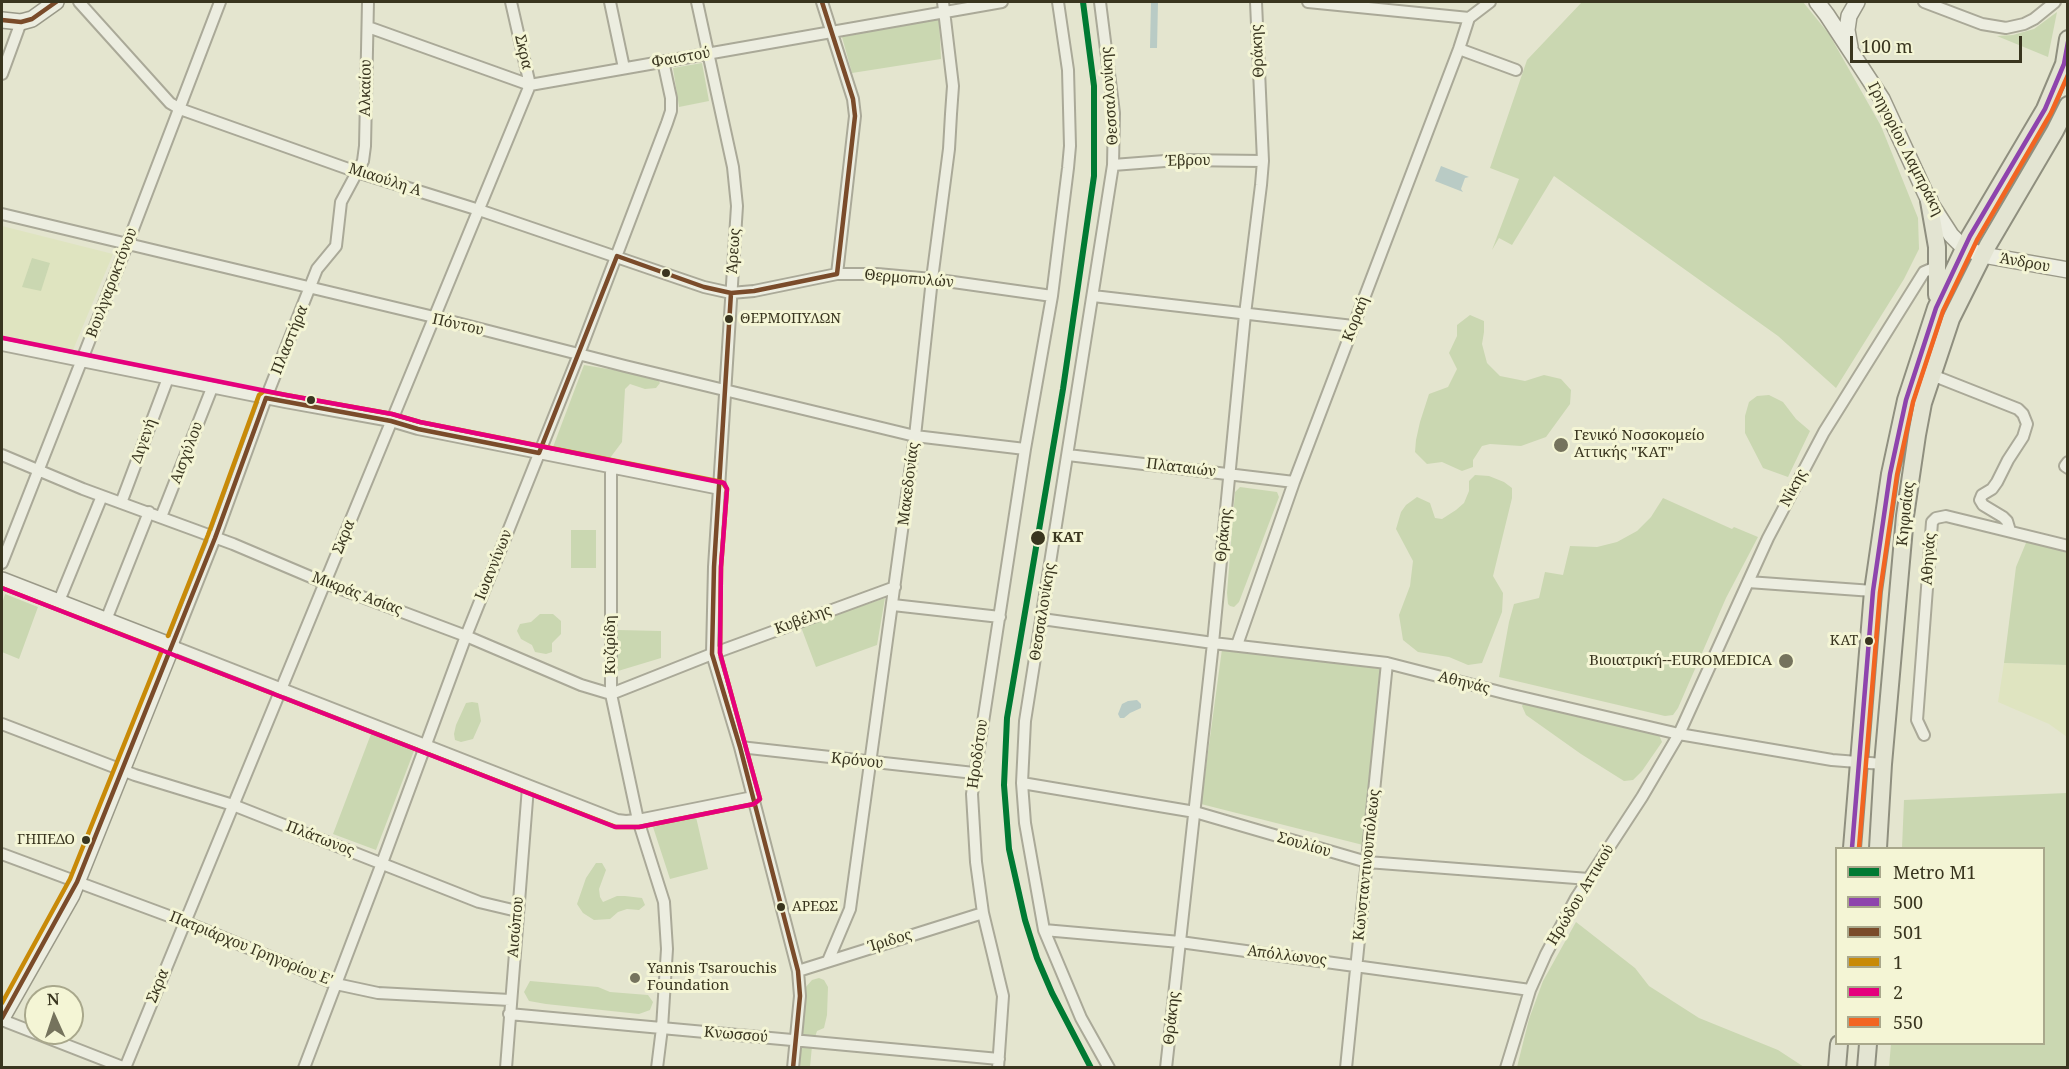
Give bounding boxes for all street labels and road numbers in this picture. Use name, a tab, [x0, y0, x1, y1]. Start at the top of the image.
street label: Θράκης	[1248, 24, 1268, 78]
street label: Σκρα	[510, 33, 536, 71]
street label: Φαιστού	[650, 44, 712, 72]
street label: Θεσσαλονίκης	[1098, 46, 1122, 146]
street label: Αλκαίου	[356, 59, 376, 117]
street label: Γρηγορίου Λαμπράκη	[1864, 79, 1946, 219]
street label: Έβρου	[1165, 152, 1211, 170]
street label: Μιαούλη Α	[346, 160, 424, 200]
street label: Βουλγαροκτόνου	[83, 225, 141, 341]
street label: Άρεως	[723, 228, 745, 274]
street label: Άνδρου	[1998, 250, 2052, 276]
street label: Θερμοπυλών	[863, 266, 955, 292]
street label: Κοραή	[1339, 294, 1373, 344]
street label: Πλαστήρα	[268, 303, 312, 377]
street label: Πόντου	[431, 310, 485, 340]
street label: Διγενή	[128, 416, 160, 466]
street label: Αισχύλου	[167, 419, 207, 487]
street label: Μακεδονίας	[895, 441, 923, 527]
street label: Πλαταιών	[1145, 455, 1217, 481]
street label: Νίκης	[1777, 466, 1811, 510]
street label: Κηφισίας	[1894, 481, 1918, 547]
street label: Θράκης	[1212, 507, 1236, 563]
street label: Σκρα	[329, 517, 359, 557]
street label: Ιωαννίνων	[472, 527, 516, 603]
street label: Αθηνάς	[1918, 532, 1940, 586]
street label: Θεσσαλονίκης	[1026, 562, 1060, 662]
street label: Μικράς Ασίας	[309, 569, 405, 619]
street label: Κυβέλης	[772, 601, 834, 639]
street label: Κυζιρίδη	[602, 615, 620, 675]
street label: Αθηνάς	[1436, 668, 1492, 698]
street label: Ηροδότου	[964, 718, 992, 790]
street label: Κρόνου	[830, 749, 884, 773]
street label: Κωνσταντινουπόλεως	[1350, 788, 1384, 942]
street label: Πλάτωνος	[283, 818, 357, 860]
street label: Σουλίου	[1275, 829, 1333, 861]
street label: Ηρώδου Αττικού	[1544, 841, 1618, 949]
street label: Αισώπου	[504, 896, 528, 958]
street label: Πατριάρχου Γρηγορίου Ε'	[167, 908, 335, 990]
street label: Ίριδος	[866, 926, 914, 956]
street label: Απόλλωνος	[1246, 942, 1328, 970]
street label: Σκρα	[143, 966, 173, 1006]
street label: Θράκης	[1160, 990, 1184, 1046]
street label: Κνωσσού	[703, 1023, 769, 1047]

